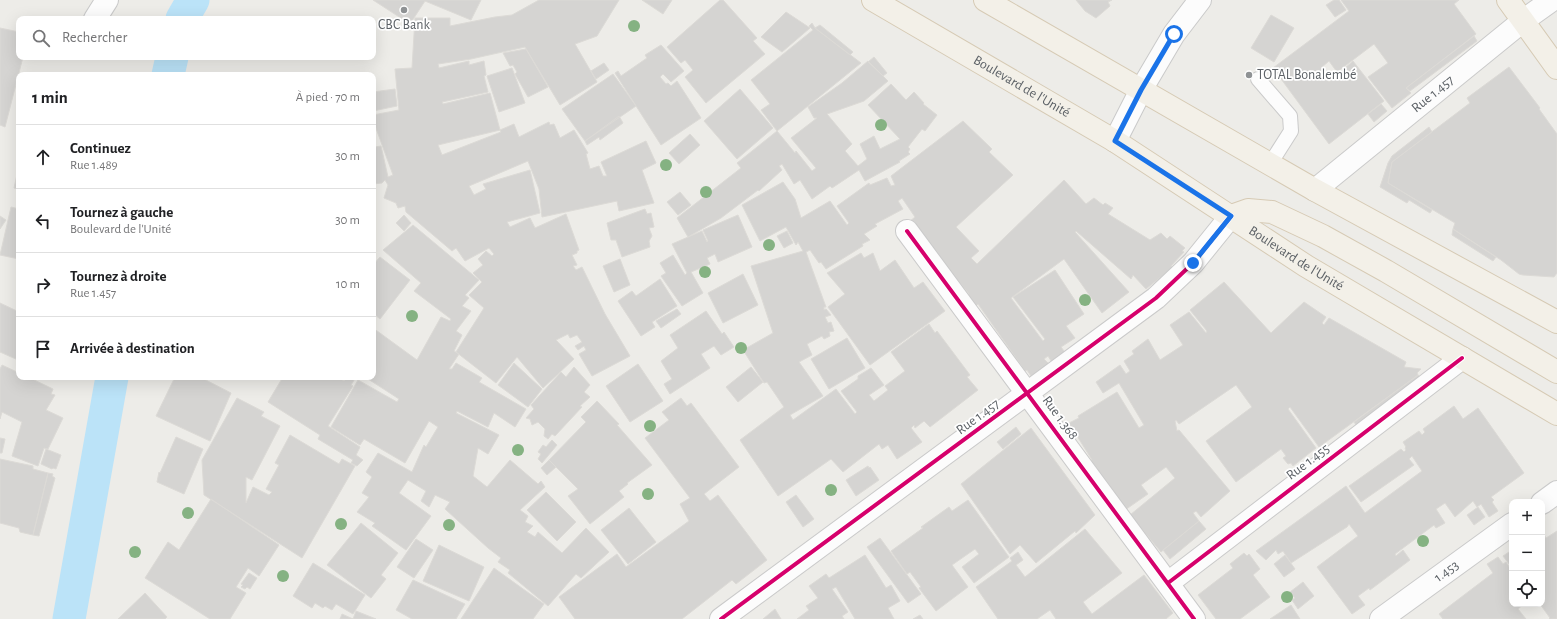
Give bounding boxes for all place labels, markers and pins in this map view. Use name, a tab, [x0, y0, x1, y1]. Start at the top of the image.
marker: CBC Bank	[399, 5, 409, 15]
place label: CBC Bank	[378, 18, 431, 32]
place label: TOTAL Bonalembé	[1257, 68, 1357, 82]
marker: TOTAL Bonalembé	[1244, 70, 1254, 80]

